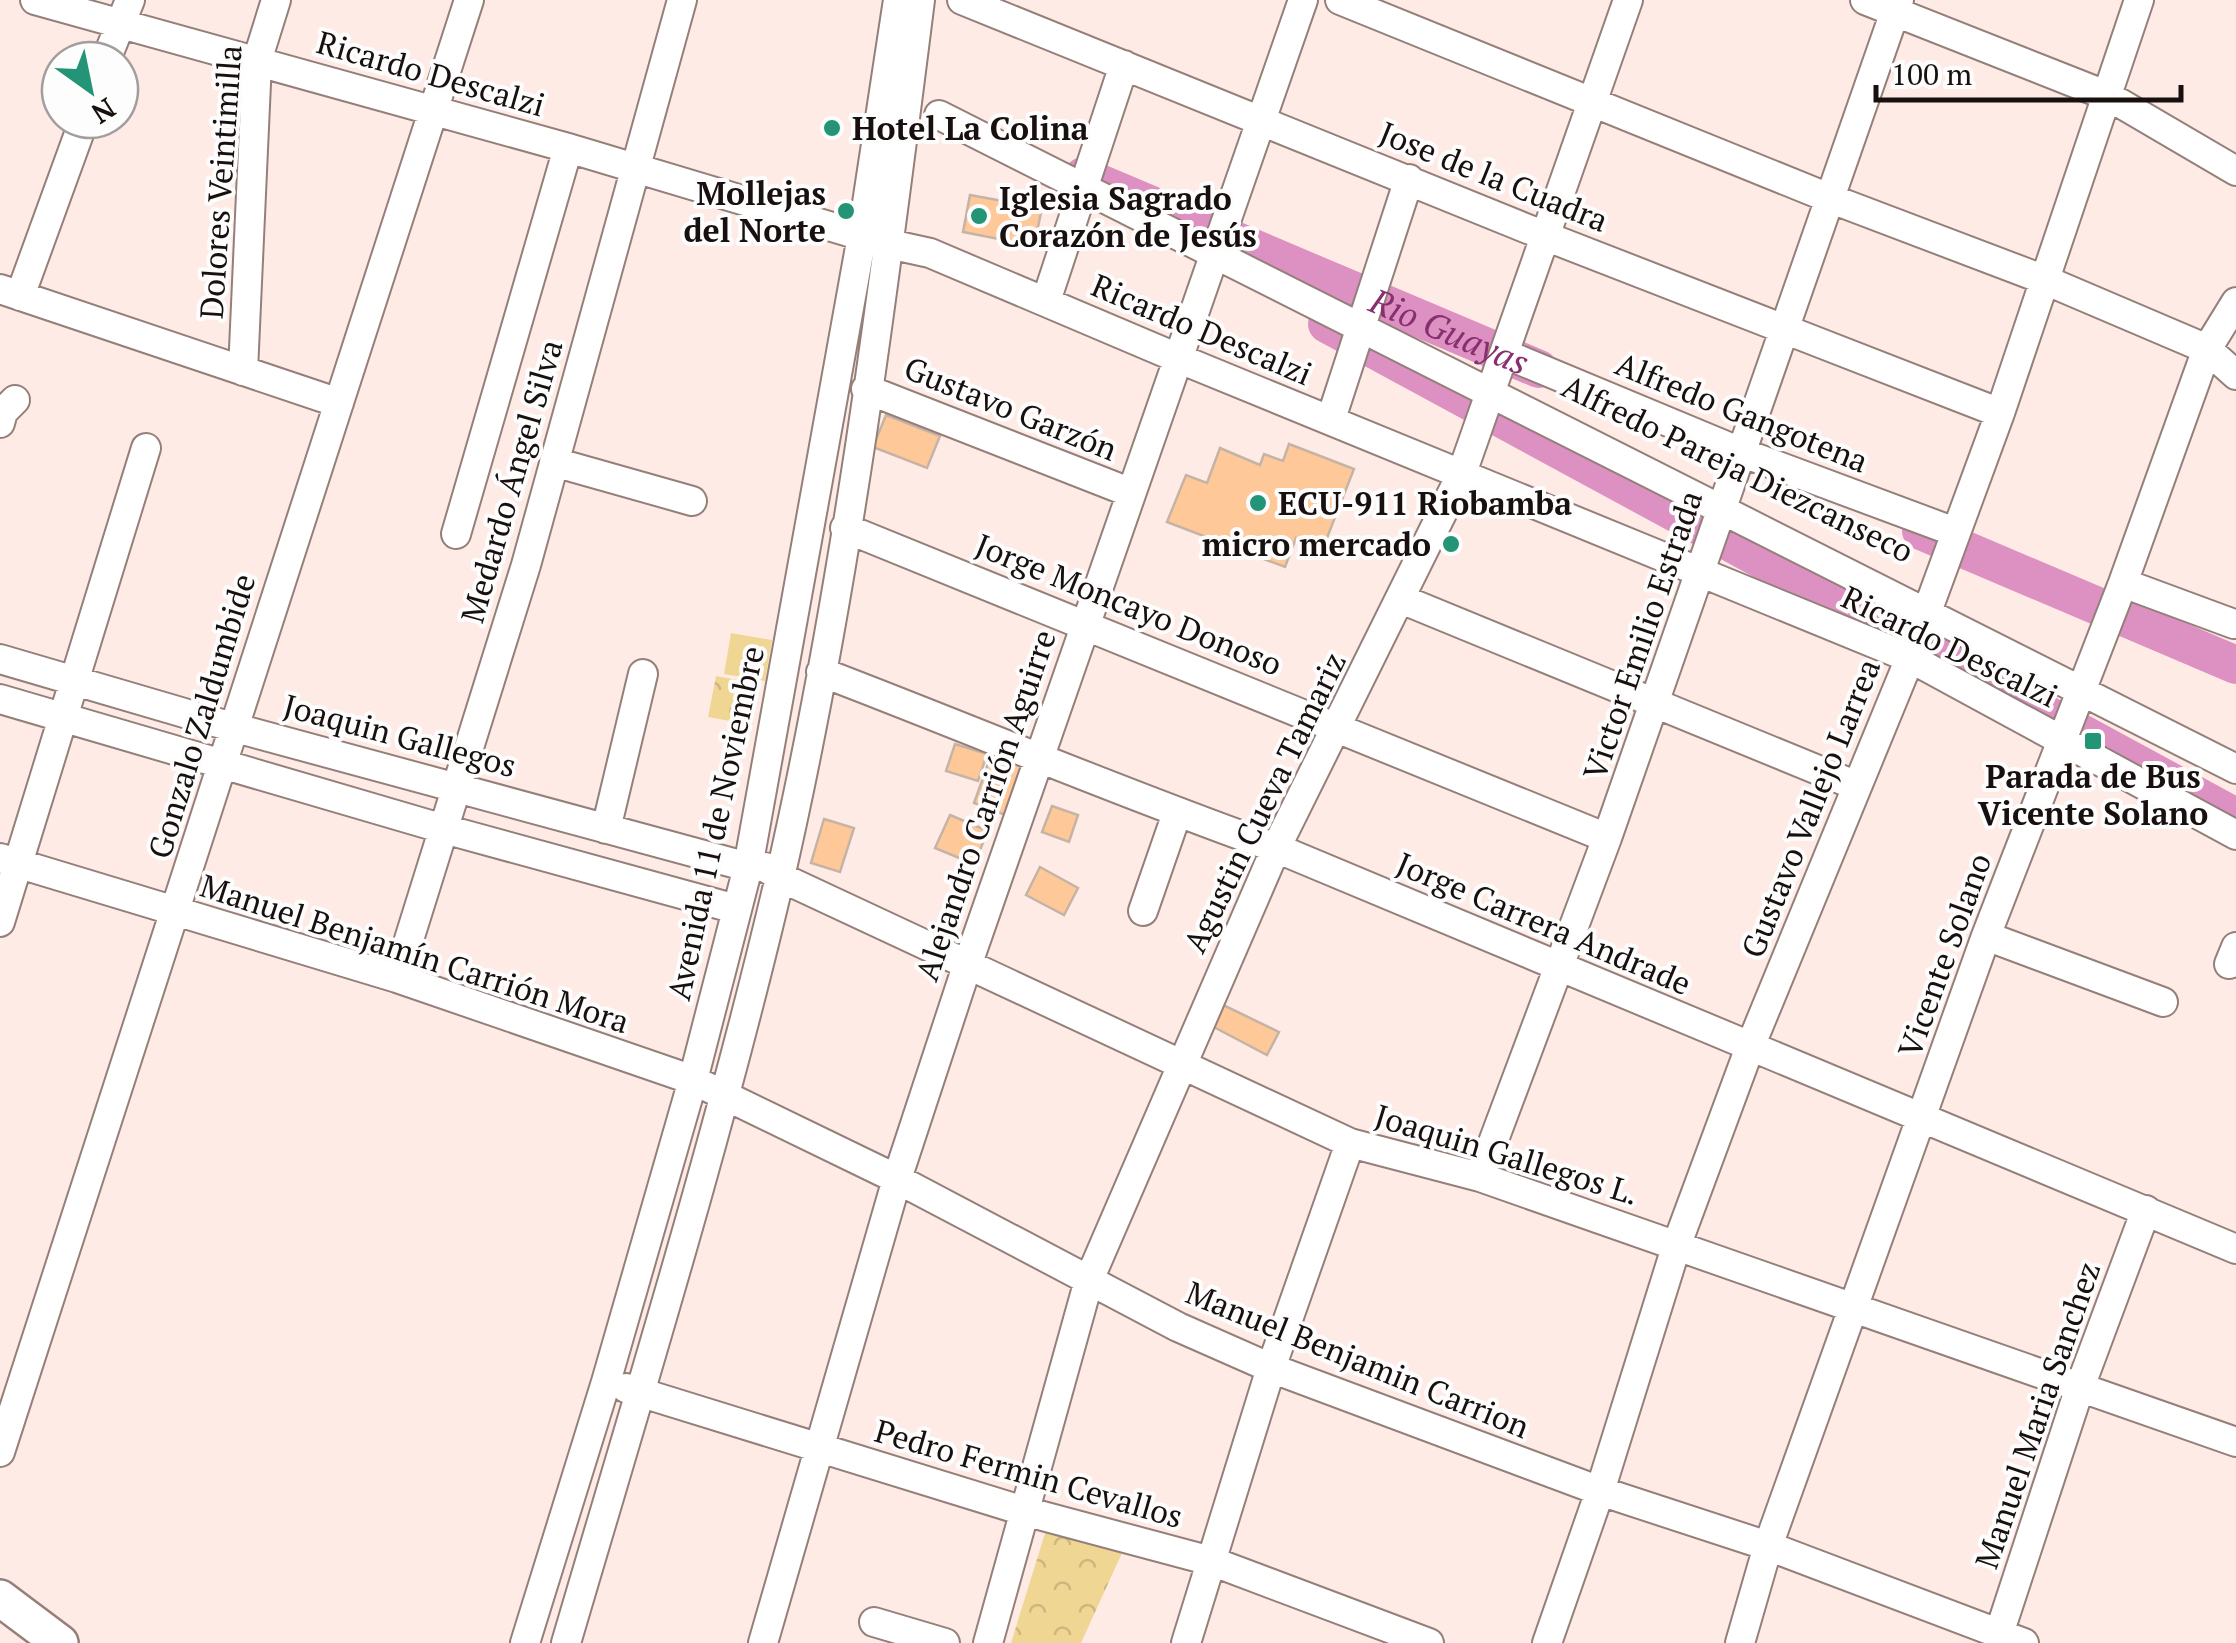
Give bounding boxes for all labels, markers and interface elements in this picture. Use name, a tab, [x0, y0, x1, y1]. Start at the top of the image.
street label: Ricardo Descalzi	[312, 20, 550, 126]
north arrow	[40, 40, 140, 140]
scale bar	[1876, 40, 2181, 102]
street label: Dolores Veintimilla	[189, 44, 251, 320]
text: 100 m	[1891, 54, 1972, 94]
text: N	[85, 90, 123, 133]
place label: Hotel La Colina	[852, 107, 1089, 149]
street label: Jose de la Cuadra	[1374, 111, 1614, 241]
marker: Hotel La Colina	[821, 117, 843, 139]
place label: Mollejas del Norte	[683, 172, 826, 251]
place label: Iglesia Sagrado Corazón de Jesús	[999, 177, 1257, 256]
marker: Mollejas del Norte	[835, 200, 857, 222]
marker: Iglesia Sagrado Corazón de Jesús	[968, 205, 990, 227]
street label: Ricardo Descalzi	[1086, 264, 1318, 394]
water label: Rio Guayas	[1362, 277, 1536, 385]
street label: Medardo Ángel Silva	[450, 335, 572, 627]
street label: Alfredo Gangotena	[1610, 342, 1874, 482]
street label: Gustavo Garzón	[898, 346, 1124, 470]
street label: Alfredo Pareja Diezcanseco	[1555, 364, 1921, 572]
place label: ECU-911 Riobamba	[1278, 482, 1572, 524]
street label: Victor Emilio Estrada	[1573, 485, 1711, 785]
marker: ECU-911 Riobamba	[1247, 492, 1269, 514]
street label: Jorge Moncayo Donoso	[970, 523, 1288, 685]
place label: micro mercado	[1202, 523, 1431, 565]
marker: micro mercado	[1440, 533, 1462, 555]
street label: Gonzalo Zaldumbide	[138, 569, 264, 863]
street label: Ricardo Descalzi	[1835, 576, 2065, 716]
street label: Alejandro Carrión Aguirre	[905, 624, 1065, 986]
street label: Avenida 11 de Noviembre	[657, 642, 773, 1004]
street label: Agustin Cueva Tamariz	[1173, 645, 1355, 959]
street label: Gustavo Vallejo Larrea	[1731, 652, 1889, 964]
street label: Joaquin Gallegos	[279, 684, 521, 786]
marker: Parada de Bus Vicente Solano	[2082, 730, 2104, 752]
place label: Parada de Bus Vicente Solano	[1978, 755, 2208, 834]
street label: Jorge Carrera Andrade	[1391, 842, 1697, 1004]
street label: Vicente Solano	[1888, 847, 2000, 1063]
street label: Manuel Benjamín Carrión Mora	[195, 864, 635, 1042]
street label: Joaquin Gallegos L.	[1370, 1094, 1644, 1214]
street label: Manuel Maria Sanchez	[1965, 1256, 2109, 1574]
street label: Manuel Benjamin Carrion	[1180, 1271, 1536, 1447]
street label: Pedro Fermin Cevallos	[870, 1409, 1188, 1537]

